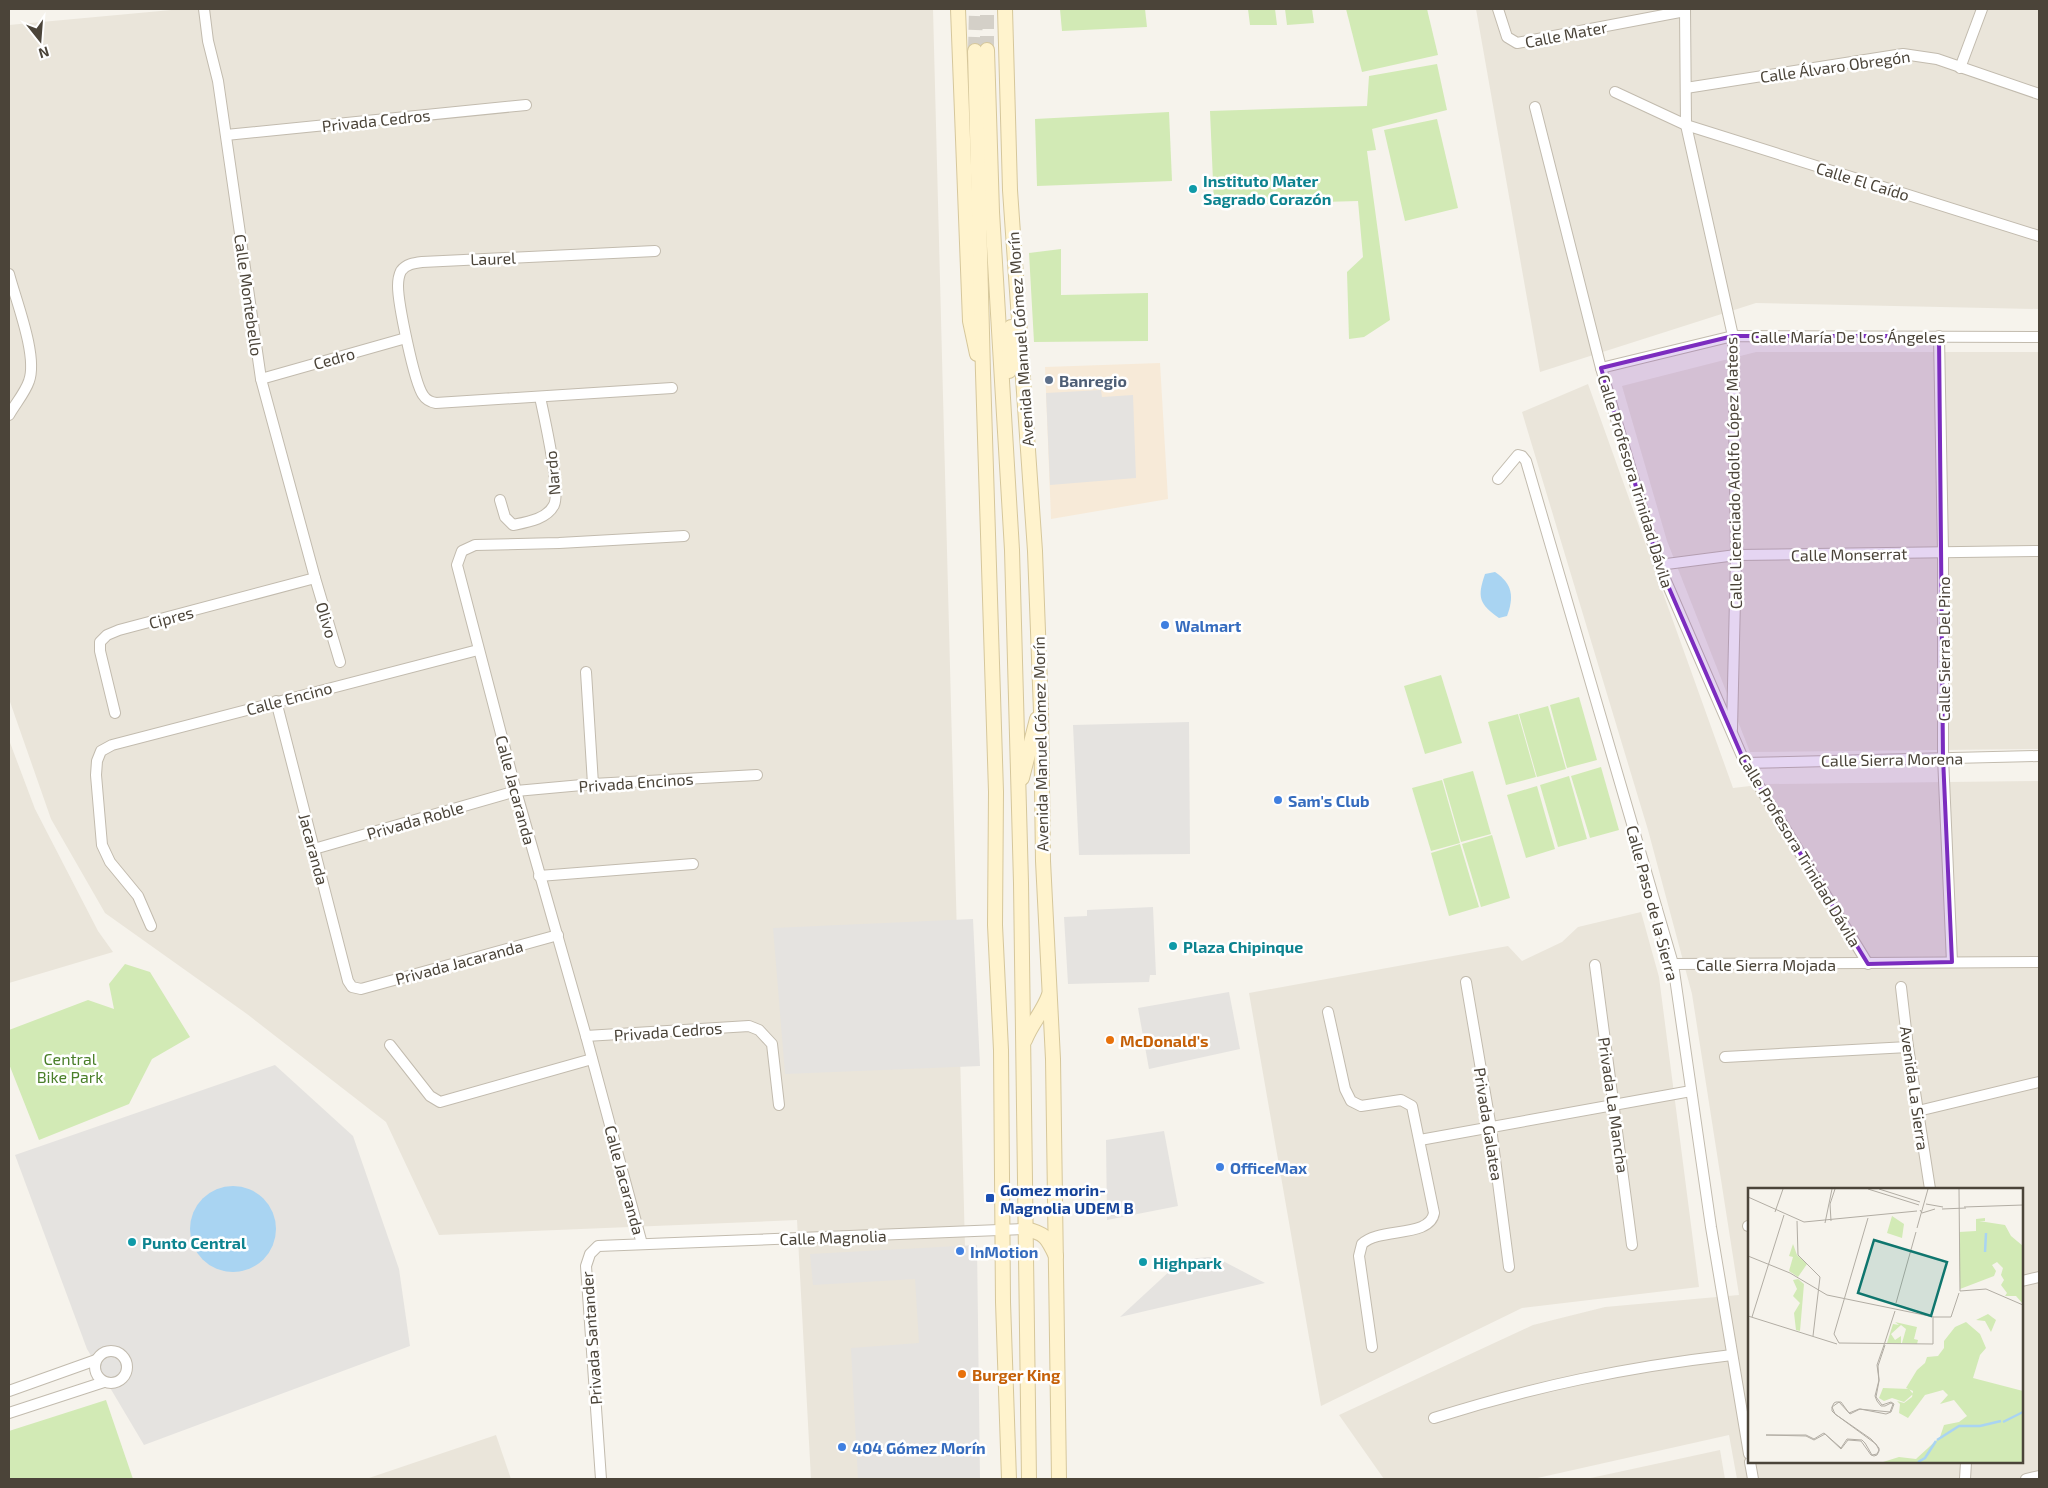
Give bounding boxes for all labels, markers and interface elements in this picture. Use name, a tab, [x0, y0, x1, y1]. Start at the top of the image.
north arrow	[15, 15, 65, 65]
street label: Calle Mater	[1523, 17, 1609, 51]
text: N	[37, 43, 51, 63]
street label: Calle Álvaro Obregón	[1759, 46, 1911, 86]
street label: Privada Cedros	[321, 105, 431, 135]
street label: Calle El Caído	[1814, 158, 1912, 204]
place label: Instituto Mater Sagrado Corazón	[1203, 171, 1331, 208]
marker: Instituto Mater Sagrado Corazón	[1187, 183, 1199, 195]
street label: Avenida Manuel Gómez Morín	[1003, 231, 1037, 447]
street label: Calle Montebello	[231, 233, 267, 357]
street label: Laurel	[470, 248, 516, 268]
street label: Calle María De Los Ángeles	[1751, 327, 1945, 346]
street label: Calle Licenciado Adolfo López Mateos	[1721, 337, 1745, 609]
street label: Cedro	[311, 343, 357, 373]
place label: Banregio	[1059, 371, 1127, 390]
street label: Calle Profesora Trinidad Dávila	[1594, 372, 1678, 590]
marker: Banregio	[1043, 374, 1055, 386]
street label: Nardo	[541, 450, 563, 496]
street label: Calle Monserrat	[1791, 543, 1907, 565]
street label: Calle Sierra Del Pino	[1934, 576, 1953, 722]
street label: Olivo	[313, 600, 341, 640]
street label: Cipres	[147, 602, 195, 632]
place label: Walmart	[1175, 616, 1242, 635]
marker: Walmart	[1159, 619, 1171, 631]
street label: Avenida Manuel Gómez Morín	[1029, 636, 1051, 852]
street label: Calle Encino	[244, 677, 334, 719]
street label: Calle Jacaranda	[492, 733, 540, 847]
street label: Calle Sierra Morena	[1821, 748, 1963, 770]
street label: Calle Profesora Trinidad Dávila	[1735, 750, 1865, 950]
street label: Privada Encinos	[578, 769, 694, 795]
place label: Sam's Club	[1288, 791, 1369, 810]
marker: Sam's Club	[1272, 794, 1284, 806]
street label: Privada Roble	[364, 797, 466, 843]
street label: Jacaranda	[295, 811, 333, 887]
street label: Calle Paso de la Sierra	[1623, 823, 1683, 983]
street label: Privada Jacaranda	[393, 936, 525, 988]
place label: Plaza Chipinque	[1183, 937, 1303, 956]
marker: Plaza Chipinque	[1167, 940, 1179, 952]
street label: Calle Sierra Mojada	[1696, 955, 1836, 975]
street label: Privada Cedros	[613, 1018, 723, 1044]
street label: Avenida La Sierra	[1897, 1025, 1933, 1151]
place label: McDonald's	[1120, 1031, 1209, 1050]
marker: McDonald's	[1104, 1034, 1116, 1046]
street label: Privada La Mancha	[1595, 1036, 1633, 1174]
park label: Central Bike Park	[37, 1049, 103, 1086]
street label: Privada Galatea	[1471, 1066, 1507, 1182]
street label: Calle Jacaranda	[601, 1123, 649, 1237]
place label: OfficeMax	[1230, 1158, 1307, 1177]
marker: OfficeMax	[1214, 1161, 1226, 1173]
place label: Gomez morin- Magnolia UDEM B	[1000, 1180, 1134, 1217]
inset map	[1748, 1188, 2023, 1463]
marker: Gomez morin- Magnolia UDEM B	[984, 1192, 996, 1204]
street label: Calle Magnolia	[779, 1226, 887, 1248]
place label: Punto Central	[142, 1233, 247, 1252]
marker: Punto Central	[126, 1236, 138, 1248]
place label: InMotion	[970, 1242, 1038, 1261]
marker: InMotion	[954, 1245, 966, 1257]
place label: Highpark	[1153, 1253, 1222, 1272]
marker: Highpark	[1137, 1256, 1149, 1268]
street label: Privada Santander	[577, 1270, 605, 1405]
place label: Burger King	[972, 1365, 1061, 1384]
marker: Burger King	[956, 1368, 968, 1380]
place label: 404 Gómez Morín	[852, 1438, 986, 1457]
marker: 404 Gómez Morín	[836, 1441, 848, 1453]

